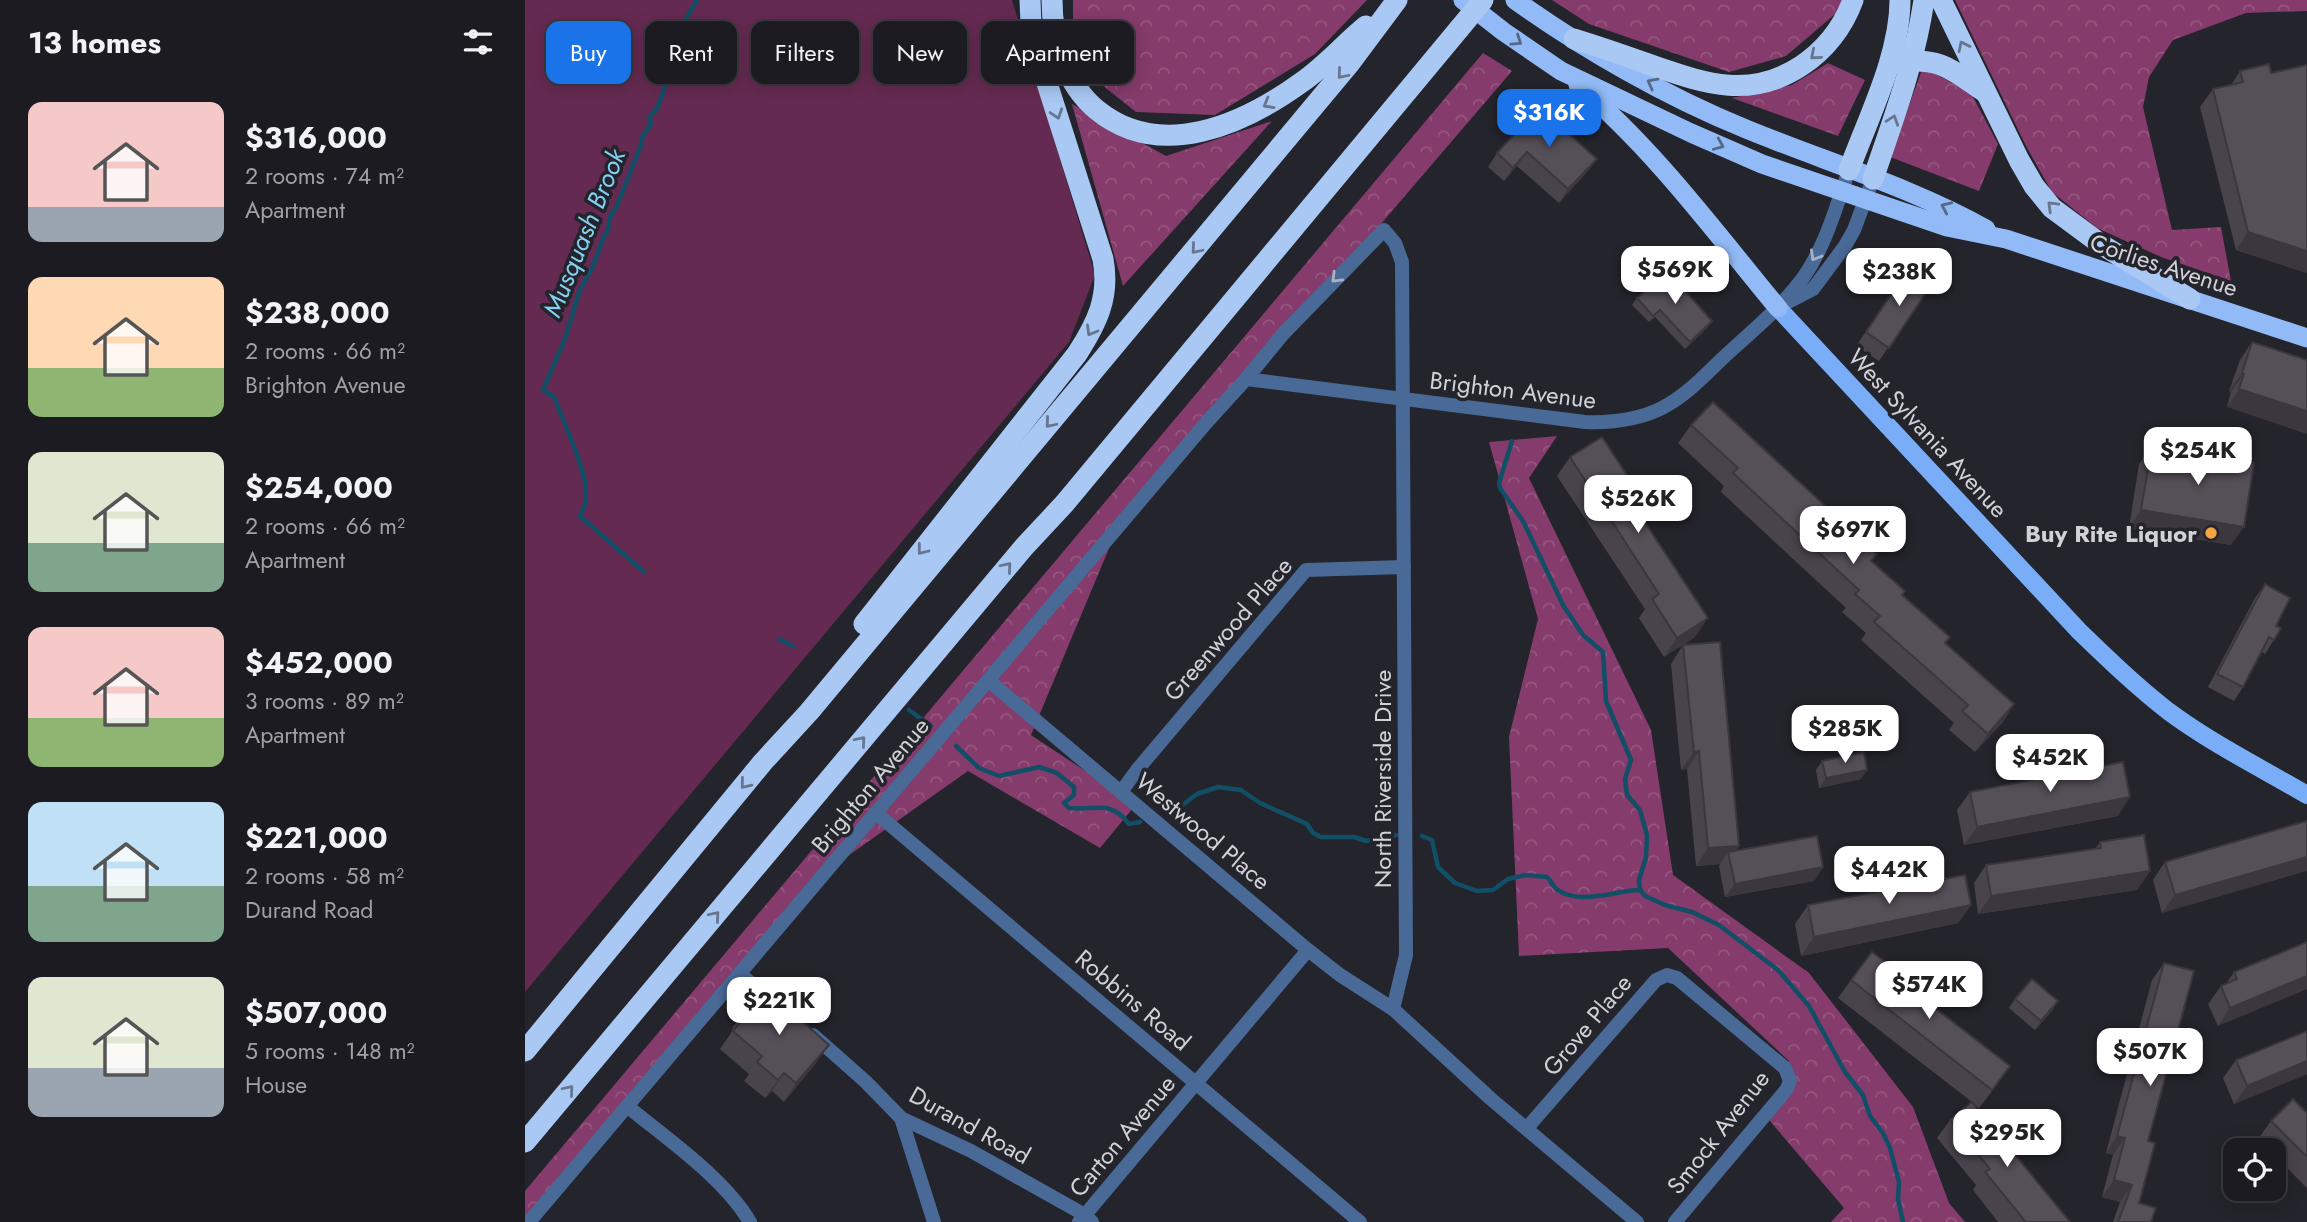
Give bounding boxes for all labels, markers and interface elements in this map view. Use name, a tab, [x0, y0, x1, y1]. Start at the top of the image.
text: 13 homes	[28, 21, 161, 64]
chip: Buy	[546, 21, 631, 84]
chip: Rent	[645, 21, 737, 84]
chip: Filters	[751, 21, 859, 84]
chip: New	[873, 21, 967, 84]
chip: Apartment	[981, 21, 1134, 84]
icon: filters	[459, 23, 497, 61]
one-way arrow	[1509, 33, 1522, 45]
one-way arrow	[1958, 41, 1972, 53]
one-way arrow	[1810, 47, 1823, 59]
one-way arrow	[1337, 66, 1350, 79]
one-way arrow	[1647, 78, 1659, 91]
pin: $316K	[1500, 90, 1598, 149]
text: $316K	[1513, 95, 1585, 129]
one-way arrow	[1263, 96, 1276, 109]
one-way arrow	[1048, 107, 1063, 119]
one-way arrow	[1884, 114, 1899, 126]
text: $316,000	[245, 116, 387, 159]
icon: home	[84, 130, 168, 214]
one-way arrow	[1712, 137, 1724, 151]
water label: Musquash Brook	[533, 142, 636, 323]
text: 2 rooms · 74 m²	[245, 159, 404, 193]
text: Apartment	[245, 193, 345, 227]
one-way arrow	[1940, 201, 1953, 215]
one-way arrow	[2048, 202, 2061, 215]
street label: Corlies Avenue	[2086, 225, 2242, 305]
one-way arrow	[1192, 240, 1204, 253]
pin: $569K	[1626, 246, 1724, 306]
pin: $238K	[1850, 248, 1948, 308]
one-way arrow	[1810, 249, 1823, 262]
text: $569K	[1637, 252, 1713, 286]
text: $238K	[1862, 254, 1936, 288]
one-way arrow	[1331, 270, 1344, 283]
text: $238,000	[245, 291, 390, 334]
icon: home	[84, 305, 168, 389]
one-way arrow	[1086, 324, 1099, 336]
text: 2 rooms · 66 m²	[245, 334, 405, 368]
street label: West Sylvania Avenue	[1840, 340, 2016, 526]
street label: Brighton Avenue	[1428, 362, 1598, 418]
text: Brighton Avenue	[245, 368, 406, 402]
one-way arrow	[1046, 415, 1058, 428]
pin: $254K	[2149, 428, 2247, 487]
text: $254K	[2160, 433, 2236, 467]
text: $254,000	[245, 466, 393, 509]
pin: $526K	[1589, 476, 1687, 535]
icon: home	[84, 480, 168, 564]
text: $526K	[1600, 481, 1676, 515]
pin: $697K	[1804, 506, 1902, 566]
text: 2 rooms · 66 m²	[245, 509, 405, 543]
text: $697K	[1816, 512, 1890, 546]
place label: Buy Rite Liquor	[2025, 516, 2197, 551]
marker: Buy Rite Liquor	[2203, 525, 2219, 541]
one-way arrow	[918, 542, 931, 554]
text: Apartment	[245, 543, 345, 577]
street label: Greenwood Place	[1155, 549, 1301, 709]
one-way arrow	[999, 562, 1011, 575]
text: $452,000	[245, 641, 393, 684]
icon: home	[84, 655, 168, 739]
street label: North Riverside Drive	[1365, 670, 1400, 888]
text: 3 rooms · 89 m²	[245, 684, 404, 718]
pin: $285K	[1796, 706, 1894, 765]
street label: Brighton Avenue	[803, 710, 937, 860]
text: $285K	[1808, 711, 1882, 745]
text: Apartment	[245, 718, 345, 752]
pin: $452K	[2001, 734, 2099, 794]
one-way arrow	[853, 737, 865, 750]
text: $452K	[2012, 740, 2088, 774]
street label: Westwood Place	[1128, 764, 1278, 898]
one-way arrow	[741, 775, 753, 788]
text: $221,000	[245, 816, 388, 859]
icon: home	[84, 830, 168, 914]
pin: $442K	[1840, 846, 1938, 906]
text: $442K	[1850, 852, 1928, 886]
text: 2 rooms · 58 m²	[245, 859, 404, 893]
text: Durand Road	[245, 893, 373, 927]
one-way arrow	[707, 911, 719, 924]
street label: Robbins Road	[1068, 941, 1198, 1059]
pin: $574K	[1880, 962, 1978, 1021]
street label: Grove Place	[1534, 967, 1640, 1083]
text: $574K	[1891, 967, 1967, 1001]
pin: $221K	[730, 978, 828, 1037]
text: $221K	[743, 983, 815, 1017]
text: $507,000	[245, 991, 387, 1034]
icon: home	[84, 1005, 168, 1089]
pin: $507K	[2101, 1028, 2199, 1088]
text: 5 rooms · 148 m²	[245, 1034, 415, 1068]
text: $507K	[2113, 1034, 2187, 1068]
street label: Smock Avenue	[1658, 1063, 1778, 1201]
street label: Carton Avenue	[1061, 1067, 1183, 1205]
text: House	[245, 1068, 307, 1102]
street label: Durand Road	[903, 1077, 1037, 1173]
one-way arrow	[561, 1086, 573, 1099]
pin: $295K	[1958, 1110, 2056, 1169]
text: $295K	[1969, 1115, 2045, 1149]
map controls	[2223, 1138, 2286, 1201]
button: locate	[2223, 1138, 2286, 1201]

